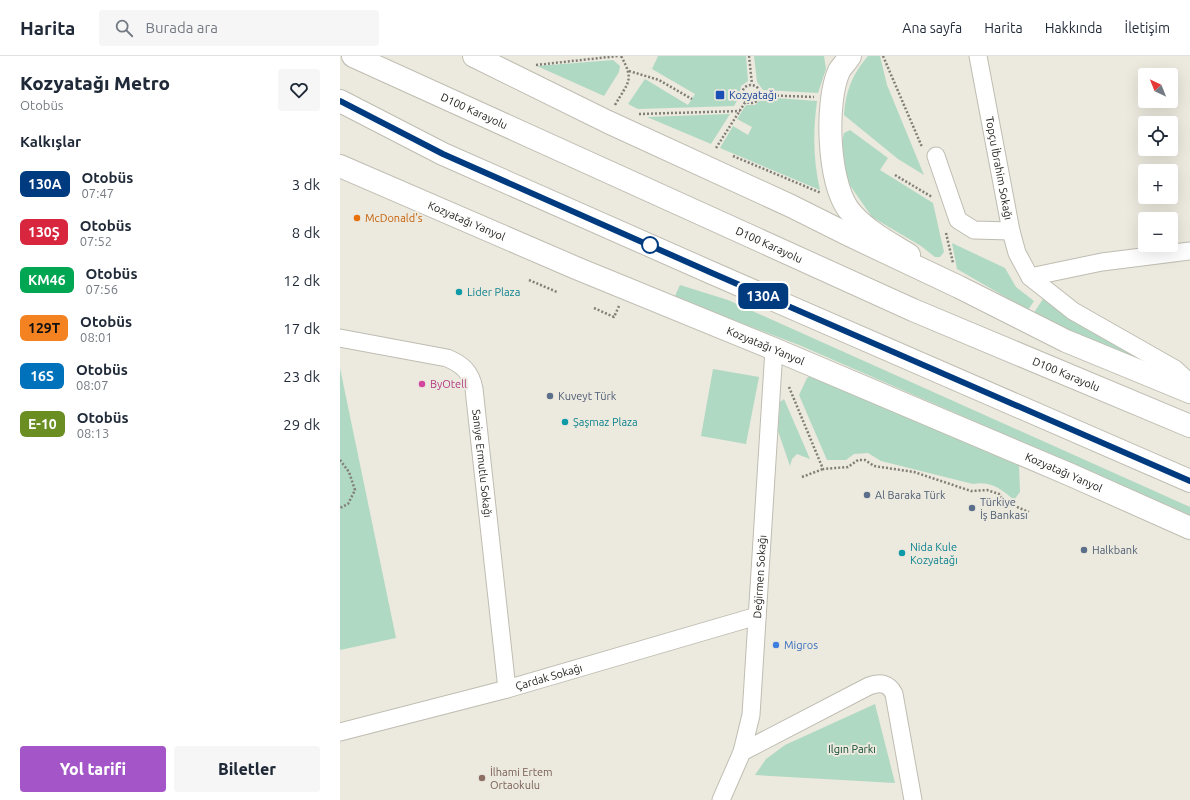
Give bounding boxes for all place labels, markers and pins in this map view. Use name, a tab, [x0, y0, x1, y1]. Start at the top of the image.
marker: Kozyatağı	[714, 89, 726, 101]
place label: Kozyatağı	[729, 89, 777, 101]
place label: McDonald's	[365, 212, 423, 224]
marker: McDonald's	[352, 213, 362, 223]
unlabelled marker	[641, 236, 659, 254]
place label: Lider Plaza	[467, 286, 520, 298]
marker: Lider Plaza	[454, 287, 464, 297]
place label: ByOtell	[430, 378, 467, 390]
marker: ByOtell	[417, 379, 427, 389]
place label: Kuveyt Türk	[558, 390, 617, 402]
marker: Kuveyt Türk	[545, 391, 555, 401]
place label: Şaşmaz Plaza	[573, 416, 638, 428]
marker: Şaşmaz Plaza	[560, 417, 570, 427]
place label: Al Baraka Türk	[875, 489, 946, 501]
marker: Al Baraka Türk	[862, 490, 872, 500]
place label: Türkiye İş Bankası	[980, 496, 1028, 521]
marker: Türkiye İş Bankası	[967, 503, 977, 513]
place label: Nida Kule Kozyatağı	[910, 541, 958, 566]
place label: Halkbank	[1092, 544, 1138, 556]
marker: Halkbank	[1079, 545, 1089, 555]
marker: Nida Kule Kozyatağı	[897, 548, 907, 558]
place label: Migros	[784, 639, 818, 651]
marker: Migros	[771, 640, 781, 650]
place label: İlhami Ertem Ortaokulu	[490, 766, 553, 791]
marker: İlhami Ertem Ortaokulu	[477, 773, 487, 783]

